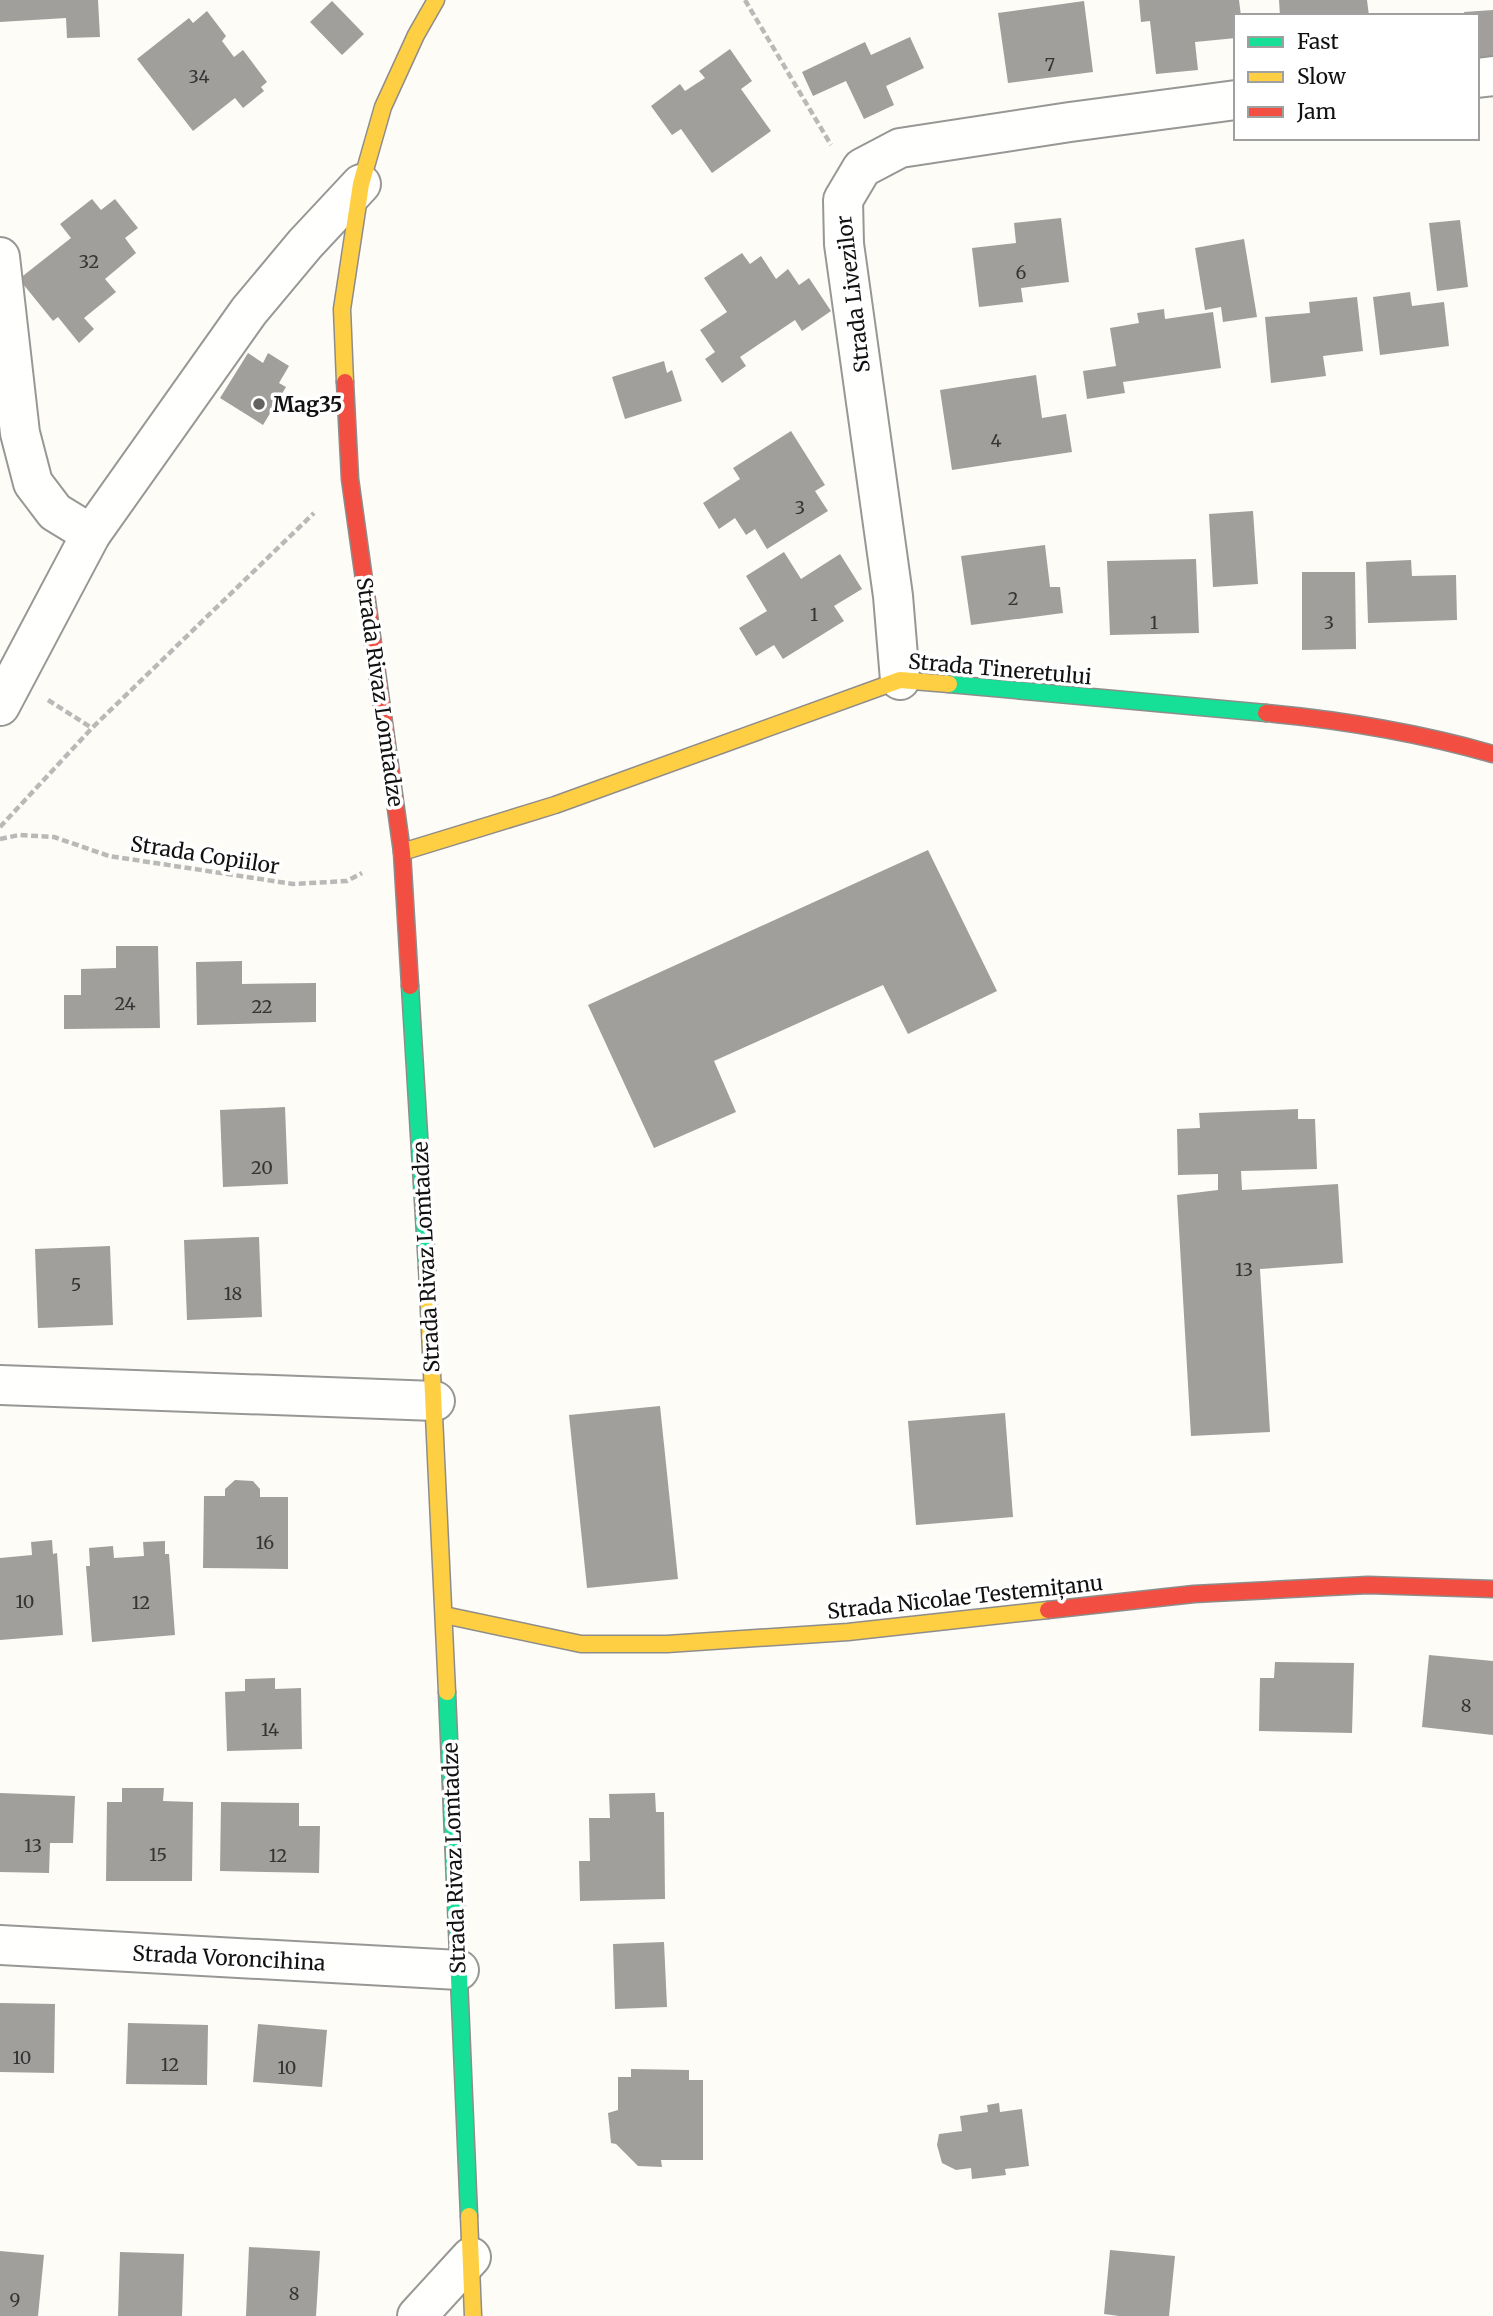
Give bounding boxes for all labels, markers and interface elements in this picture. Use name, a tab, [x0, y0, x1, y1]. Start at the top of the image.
legend	[1234, 14, 1479, 140]
text: Fast	[1297, 28, 1339, 55]
house number: 7	[1045, 53, 1055, 76]
text: Slow	[1297, 63, 1346, 90]
house number: 34	[188, 65, 210, 88]
text: Jam	[1296, 98, 1336, 125]
street label: Strada Livezilor	[830, 214, 876, 374]
house number: 32	[79, 250, 99, 273]
house number: 6	[1016, 261, 1027, 284]
place label: Mag35	[273, 391, 342, 418]
marker: Mag35	[251, 396, 267, 412]
house number: 4	[990, 429, 1002, 452]
house number: 3	[795, 496, 805, 519]
street label: Strada Rivaz Lomtadze	[351, 575, 409, 809]
house number: 2	[1008, 587, 1018, 610]
house number: 1	[810, 603, 818, 626]
house number: 1	[1150, 611, 1158, 634]
house number: 3	[1324, 611, 1334, 634]
street label: Strada Tineretului	[907, 648, 1093, 690]
street label: Strada Copiilor	[129, 830, 281, 880]
house number: 24	[114, 992, 136, 1015]
house number: 22	[251, 995, 273, 1018]
street label: Strada Rivaz Lomtadze	[406, 1141, 446, 1373]
house number: 20	[251, 1156, 273, 1179]
house number: 13	[1235, 1258, 1253, 1281]
house number: 5	[71, 1273, 81, 1296]
house number: 18	[224, 1282, 242, 1305]
house number: 16	[256, 1531, 274, 1554]
street label: Strada Nicolae Testemițanu	[826, 1569, 1104, 1625]
house number: 10	[16, 1590, 34, 1613]
house number: 12	[132, 1591, 150, 1614]
house number: 8	[1461, 1694, 1471, 1717]
house number: 14	[261, 1718, 279, 1741]
street label: Strada Rivaz Lomtadze	[436, 1742, 472, 1974]
house number: 13	[24, 1834, 42, 1857]
house number: 15	[149, 1843, 167, 1866]
house number: 12	[269, 1844, 287, 1867]
street label: Strada Voroncihina	[132, 1939, 326, 1977]
house number: 10	[13, 2046, 31, 2069]
house number: 12	[161, 2053, 179, 2076]
house number: 10	[278, 2056, 296, 2079]
house number: 8	[289, 2282, 299, 2305]
house number: 9	[10, 2288, 20, 2311]

